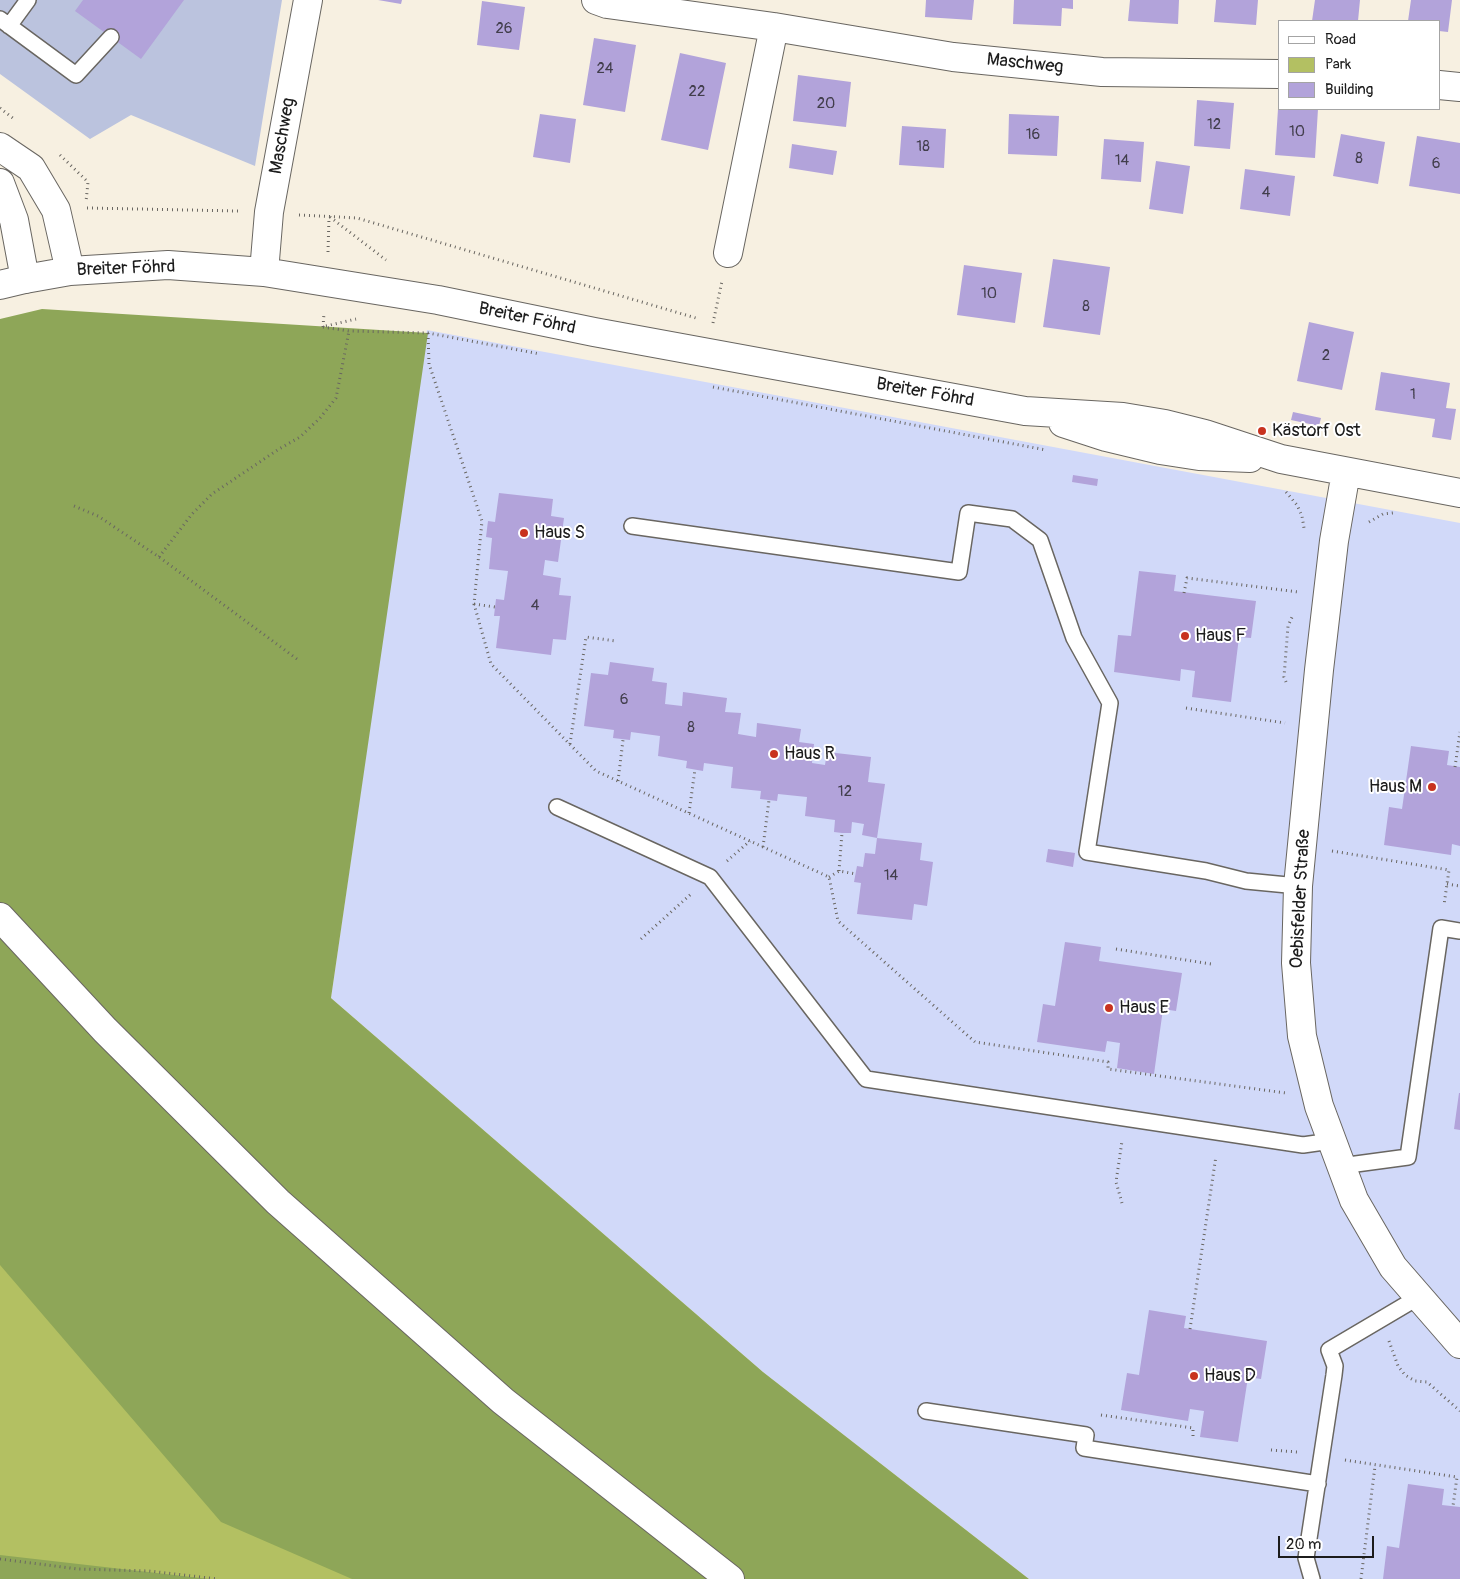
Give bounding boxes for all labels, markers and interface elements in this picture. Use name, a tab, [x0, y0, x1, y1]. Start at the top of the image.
house number: 26	[495, 20, 513, 38]
legend	[1278, 20, 1440, 110]
text: Road	[1325, 30, 1356, 49]
street label: Maschweg	[986, 49, 1064, 79]
text: Park	[1325, 55, 1351, 74]
house number: 24	[596, 60, 614, 78]
text: Building	[1325, 80, 1373, 99]
house number: 22	[689, 83, 705, 101]
house number: 20	[817, 95, 835, 113]
street label: Maschweg	[266, 96, 300, 176]
house number: 12	[1207, 116, 1221, 134]
house number: 10	[1289, 123, 1305, 141]
house number: 16	[1026, 126, 1040, 144]
house number: 18	[916, 138, 930, 156]
house number: 8	[1355, 150, 1363, 168]
house number: 14	[1115, 152, 1129, 170]
house number: 6	[1432, 155, 1440, 173]
house number: 4	[1262, 184, 1270, 202]
street label: Breiter Föhrd	[76, 256, 176, 282]
house number: 10	[981, 285, 997, 303]
street label: Breiter Föhrd	[476, 298, 578, 340]
house number: 8	[1082, 298, 1090, 316]
house number: 2	[1322, 347, 1330, 365]
street label: Breiter Föhrd	[874, 374, 976, 412]
house number: 1	[1410, 386, 1416, 404]
place label: Kästorf Ost	[1272, 420, 1361, 442]
marker: Kästorf Ost	[1256, 425, 1268, 437]
place label: Haus S	[534, 522, 585, 544]
marker: Haus S	[518, 527, 530, 539]
house number: 4	[531, 597, 539, 615]
place label: Haus F	[1195, 625, 1246, 647]
marker: Haus F	[1179, 630, 1191, 642]
house number: 6	[620, 691, 628, 709]
house number: 8	[687, 719, 695, 737]
place label: Haus R	[784, 743, 835, 765]
marker: Haus R	[768, 748, 780, 760]
place label: Haus M	[1369, 776, 1422, 798]
marker: Haus M	[1426, 781, 1438, 793]
house number: 12	[838, 783, 852, 801]
street label: Oebisfelder Straße	[1287, 829, 1315, 969]
house number: 14	[884, 867, 898, 885]
place label: Haus E	[1119, 997, 1169, 1019]
marker: Haus E	[1103, 1002, 1115, 1014]
place label: Haus D	[1204, 1365, 1256, 1387]
marker: Haus D	[1188, 1370, 1200, 1382]
scale bar	[1280, 1526, 1376, 1558]
text: 20 m	[1286, 1535, 1321, 1554]

